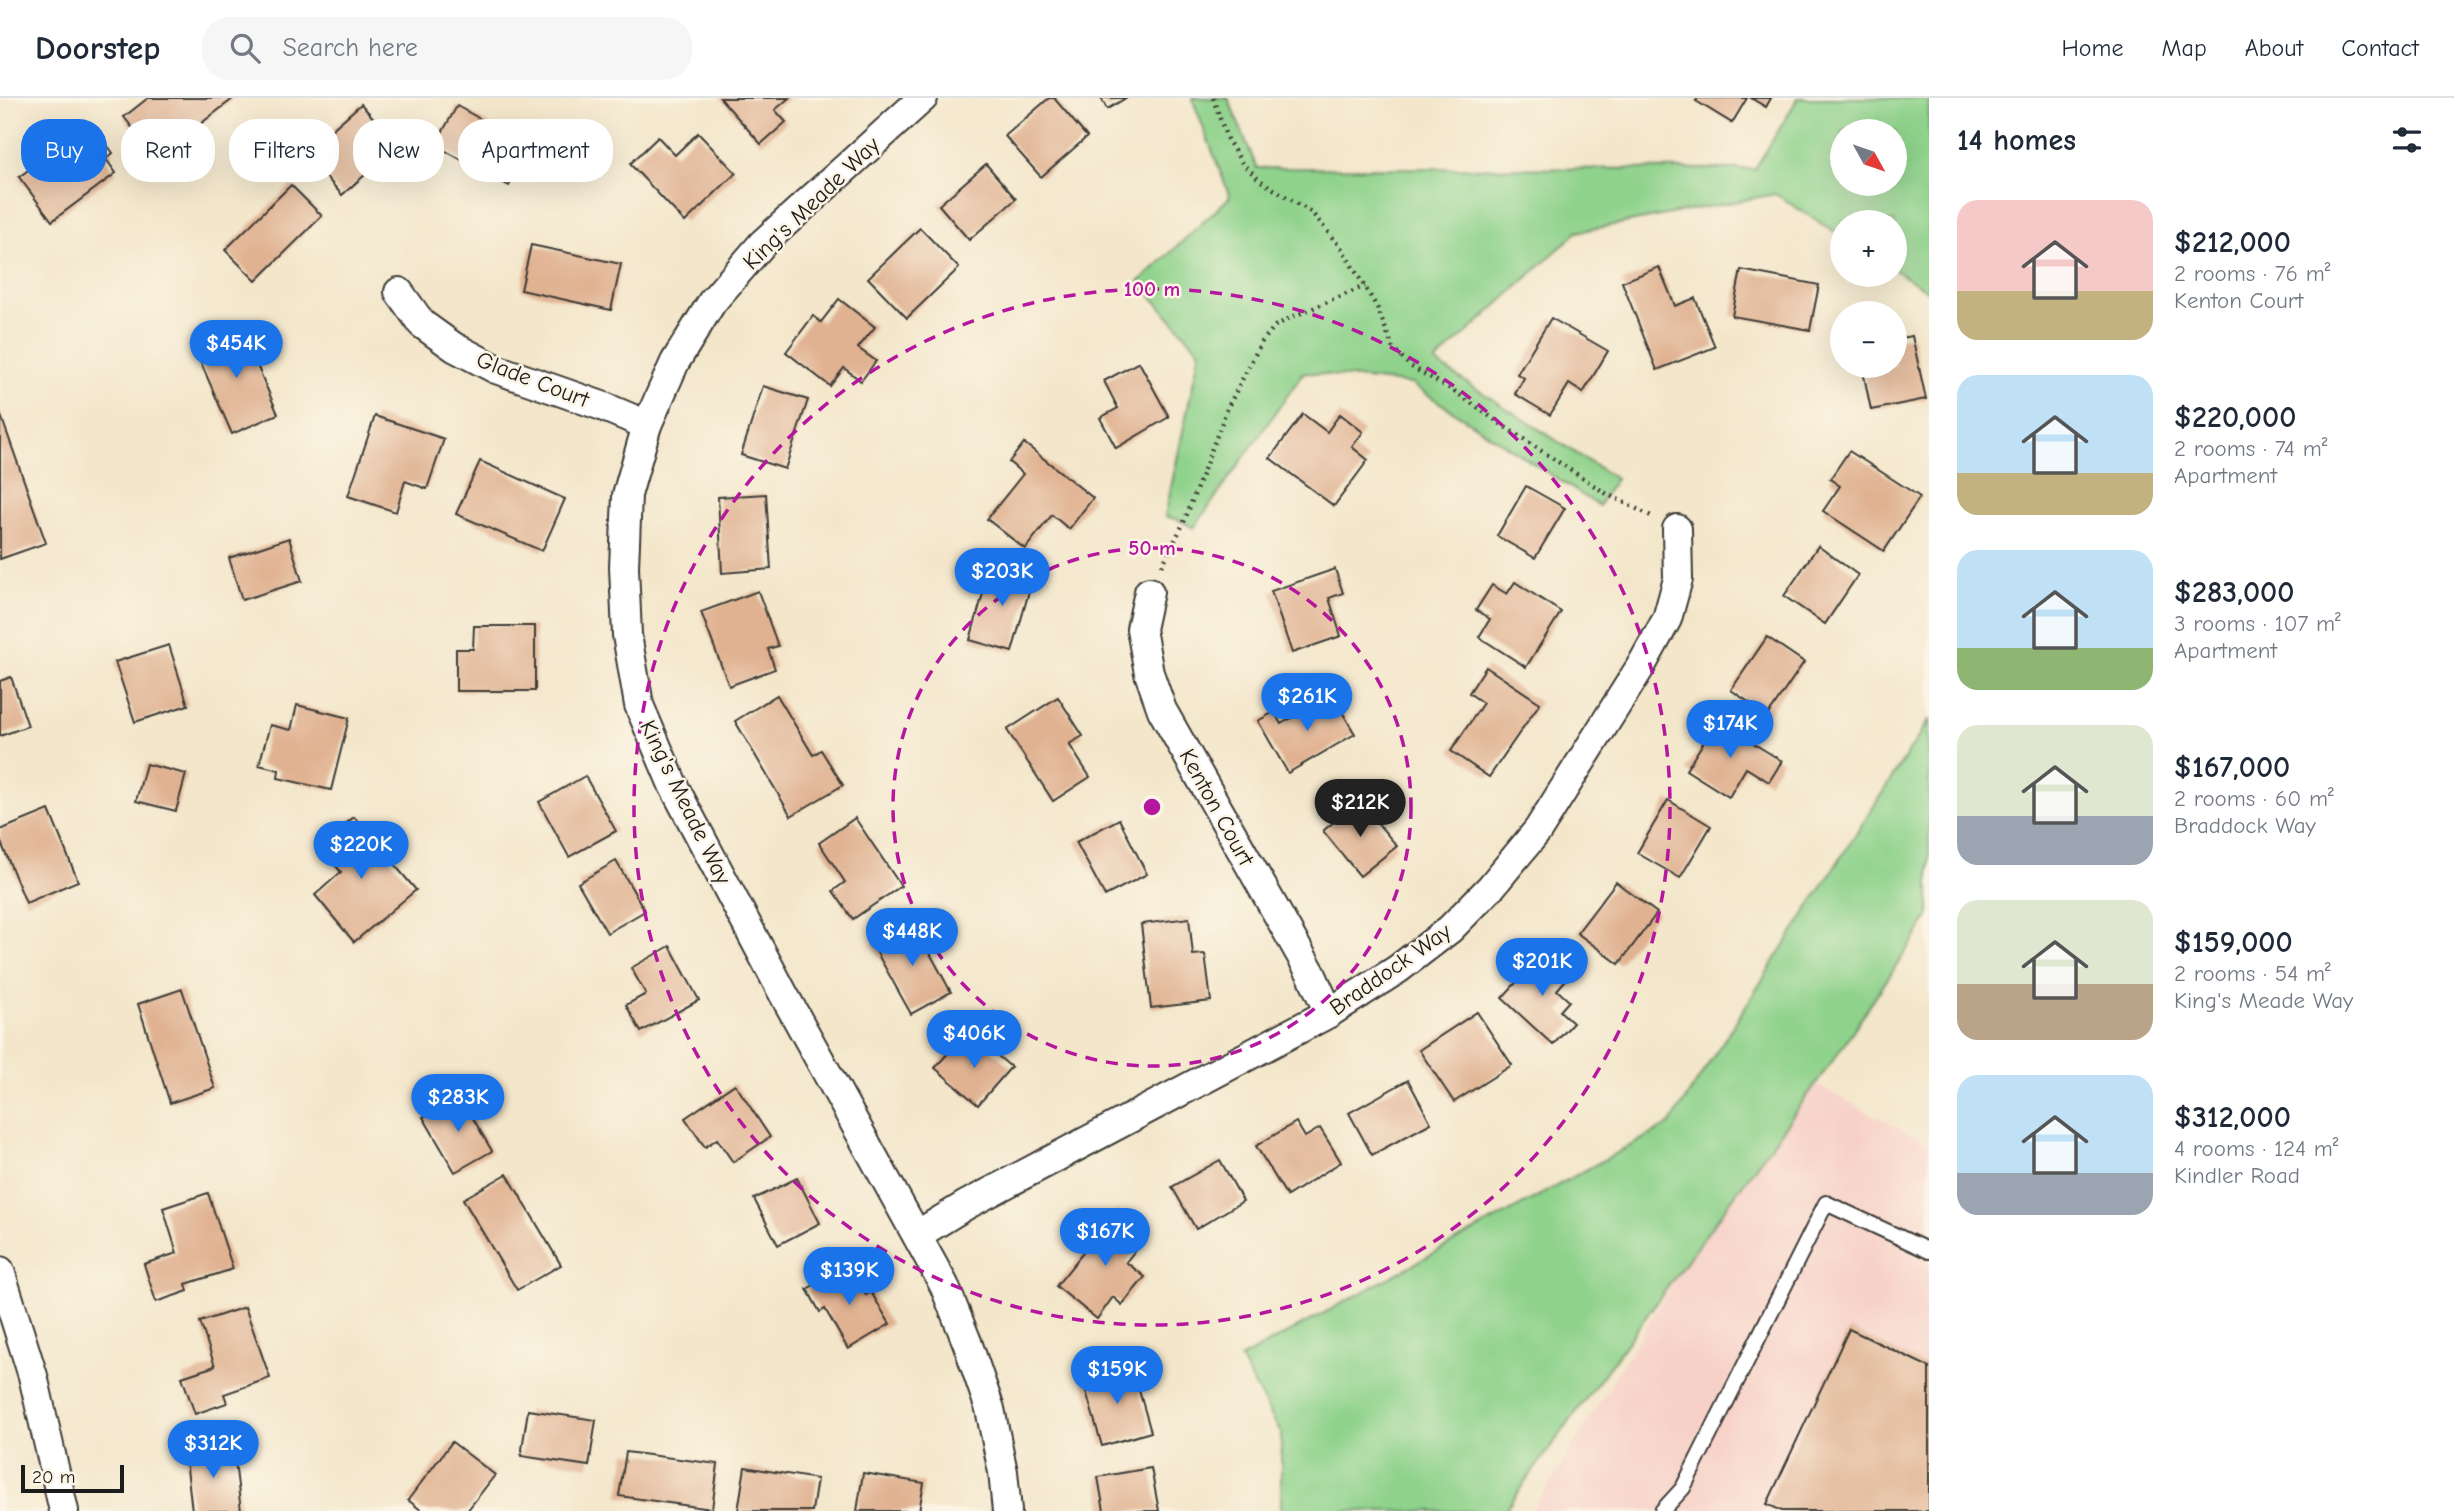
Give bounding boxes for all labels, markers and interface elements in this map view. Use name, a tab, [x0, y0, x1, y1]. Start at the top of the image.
search box	[202, 17, 692, 80]
text: Doorstep	[35, 29, 160, 67]
icon: search	[226, 29, 264, 67]
text: Search here	[282, 33, 418, 63]
text: Home	[2062, 34, 2123, 62]
text: Map	[2161, 34, 2207, 62]
text: About	[2245, 34, 2303, 62]
text: Contact	[2341, 34, 2419, 62]
chip: Buy	[21, 119, 107, 182]
chip: Rent	[121, 119, 215, 182]
chip: Filters	[229, 119, 339, 182]
chip: New	[353, 119, 444, 182]
chip: Apartment	[458, 119, 613, 182]
north arrow	[1830, 119, 1908, 196]
map controls	[1830, 119, 1907, 378]
icon: filters	[2388, 121, 2426, 159]
text: 14 homes	[1957, 123, 2076, 158]
street label: King's Meade Way	[737, 131, 886, 275]
button: +	[1830, 210, 1907, 287]
text: $212,000	[2174, 225, 2291, 260]
icon: home	[2013, 228, 2097, 312]
text: 2 rooms · 76 m²	[2174, 260, 2330, 287]
text: 100 m	[1124, 277, 1180, 301]
text: Kenton Court	[2174, 287, 2303, 314]
button: −	[1830, 301, 1907, 378]
pin: $454K	[187, 320, 285, 380]
text: $454K	[206, 329, 266, 356]
street label: Glade Court	[473, 346, 594, 414]
text: $220,000	[2174, 400, 2296, 435]
icon: home	[2013, 403, 2097, 487]
text: 2 rooms · 74 m²	[2174, 435, 2327, 462]
text: Apartment	[2174, 462, 2277, 489]
text: 50 m	[1128, 536, 1176, 560]
pin: $203K	[953, 548, 1051, 608]
text: $203K	[971, 557, 1033, 584]
text: $283,000	[2174, 575, 2294, 610]
icon: home	[2013, 578, 2097, 662]
text: 3 rooms · 107 m²	[2174, 610, 2341, 637]
text: Apartment	[2174, 637, 2277, 664]
pin: $261K	[1258, 674, 1356, 733]
text: $261K	[1277, 682, 1337, 709]
pin: $174K	[1681, 700, 1779, 760]
text: $174K	[1702, 709, 1758, 736]
street label: King's Meade Way	[634, 716, 737, 889]
street label: Kenton Court	[1173, 744, 1260, 872]
text: $167,000	[2174, 750, 2290, 785]
icon: home	[2013, 753, 2097, 837]
pin: $212K	[1311, 780, 1409, 839]
text: 2 rooms · 60 m²	[2174, 785, 2334, 812]
text: $212K	[1331, 788, 1389, 815]
centre of rings	[1140, 795, 1164, 819]
text: Braddock Way	[2174, 812, 2316, 839]
pin: $220K	[312, 822, 410, 881]
text: $220K	[330, 830, 392, 857]
pin: $448K	[863, 908, 961, 968]
text: $448K	[882, 917, 942, 944]
street label: Braddock Way	[1324, 917, 1457, 1021]
text: $159,000	[2174, 925, 2293, 960]
icon: home	[2013, 928, 2097, 1012]
pin: $201K	[1493, 939, 1591, 998]
text: $201K	[1512, 947, 1572, 974]
text: 2 rooms · 54 m²	[2174, 960, 2331, 987]
text: King's Meade Way	[2174, 987, 2353, 1014]
pin: $406K	[925, 1010, 1023, 1070]
text: $406K	[943, 1019, 1005, 1046]
pin: $283K	[409, 1074, 507, 1134]
text: $283K	[427, 1083, 489, 1110]
text: $312,000	[2174, 1100, 2291, 1135]
icon: home	[2013, 1103, 2097, 1187]
text: 4 rooms · 124 m²	[2174, 1135, 2338, 1162]
text: Kindler Road	[2174, 1162, 2300, 1189]
pin: $167K	[1056, 1208, 1154, 1268]
text: $167K	[1076, 1217, 1134, 1244]
pin: $139K	[800, 1248, 898, 1307]
text: $139K	[819, 1256, 879, 1283]
pin: $159K	[1068, 1346, 1166, 1406]
text: $159K	[1087, 1355, 1147, 1382]
pin: $312K	[164, 1420, 262, 1480]
text: $312K	[184, 1429, 242, 1456]
scale bar	[21, 1462, 124, 1494]
text: 20 m	[32, 1466, 76, 1488]

